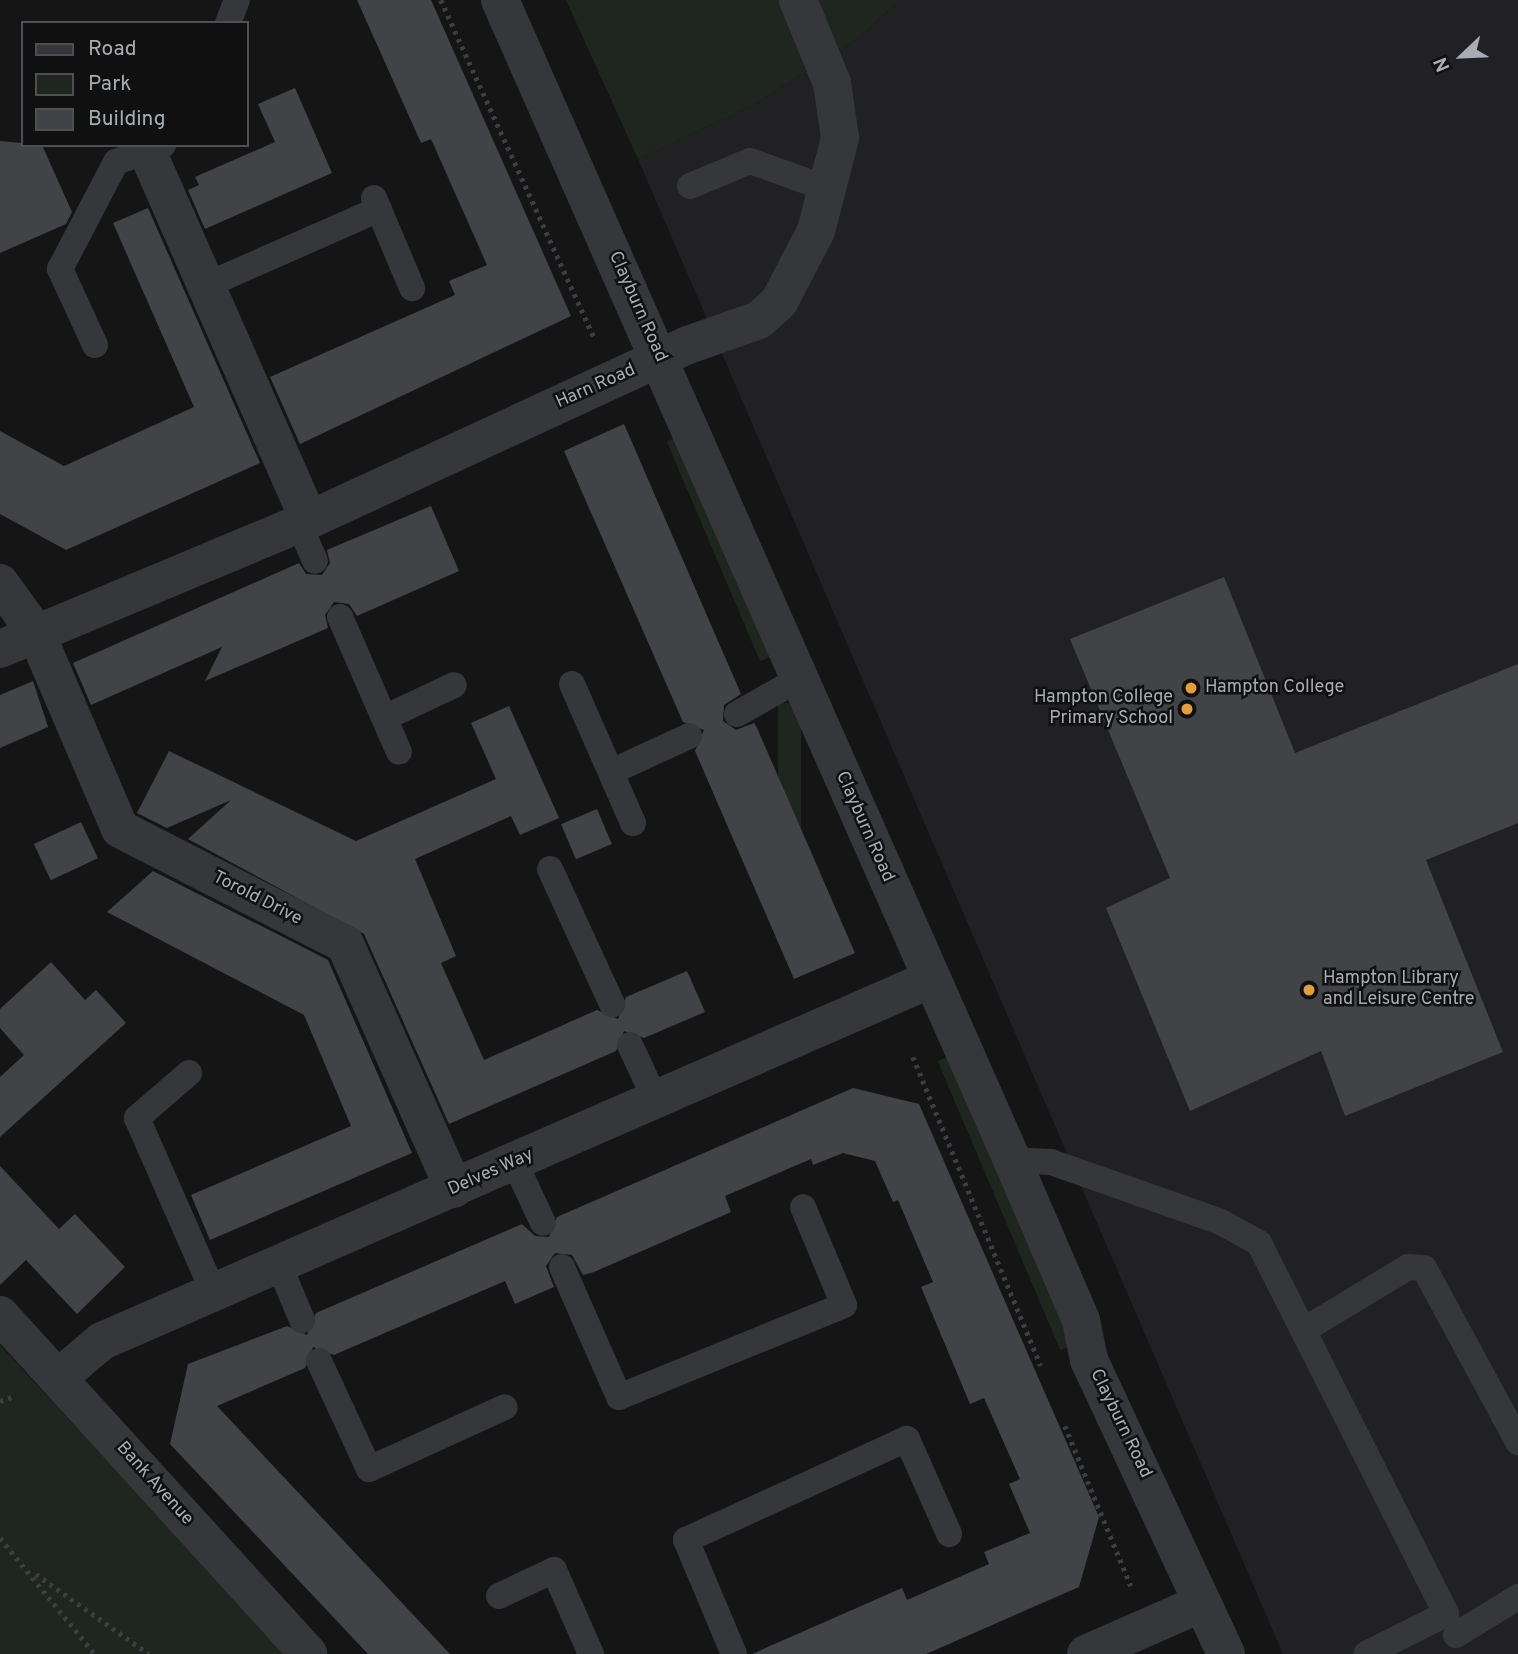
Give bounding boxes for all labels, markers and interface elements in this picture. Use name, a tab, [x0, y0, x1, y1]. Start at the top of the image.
legend	[21, 21, 248, 147]
north arrow	[1427, 21, 1497, 91]
text: Road	[88, 36, 137, 63]
text: N	[1429, 53, 1456, 75]
text: Park	[88, 71, 131, 98]
text: Building	[88, 106, 166, 133]
street label: Clayburn Road	[603, 248, 671, 366]
street label: Harn Road	[553, 360, 639, 414]
place label: Hampton College	[1205, 677, 1344, 699]
marker: Hampton College	[1183, 680, 1199, 696]
place label: Hampton College Primary School	[1034, 688, 1173, 730]
marker: Hampton College Primary School	[1179, 701, 1195, 717]
street label: Clayburn Road	[830, 768, 898, 886]
street label: Torold Drive	[209, 867, 305, 931]
place label: Hampton Library and Leisure Centre	[1323, 969, 1475, 1012]
marker: Hampton Library and Leisure Centre	[1301, 982, 1317, 998]
street label: Delves Way	[445, 1145, 537, 1201]
street label: Clayburn Road	[1084, 1366, 1156, 1482]
street label: Bank Avenue	[111, 1437, 197, 1531]

